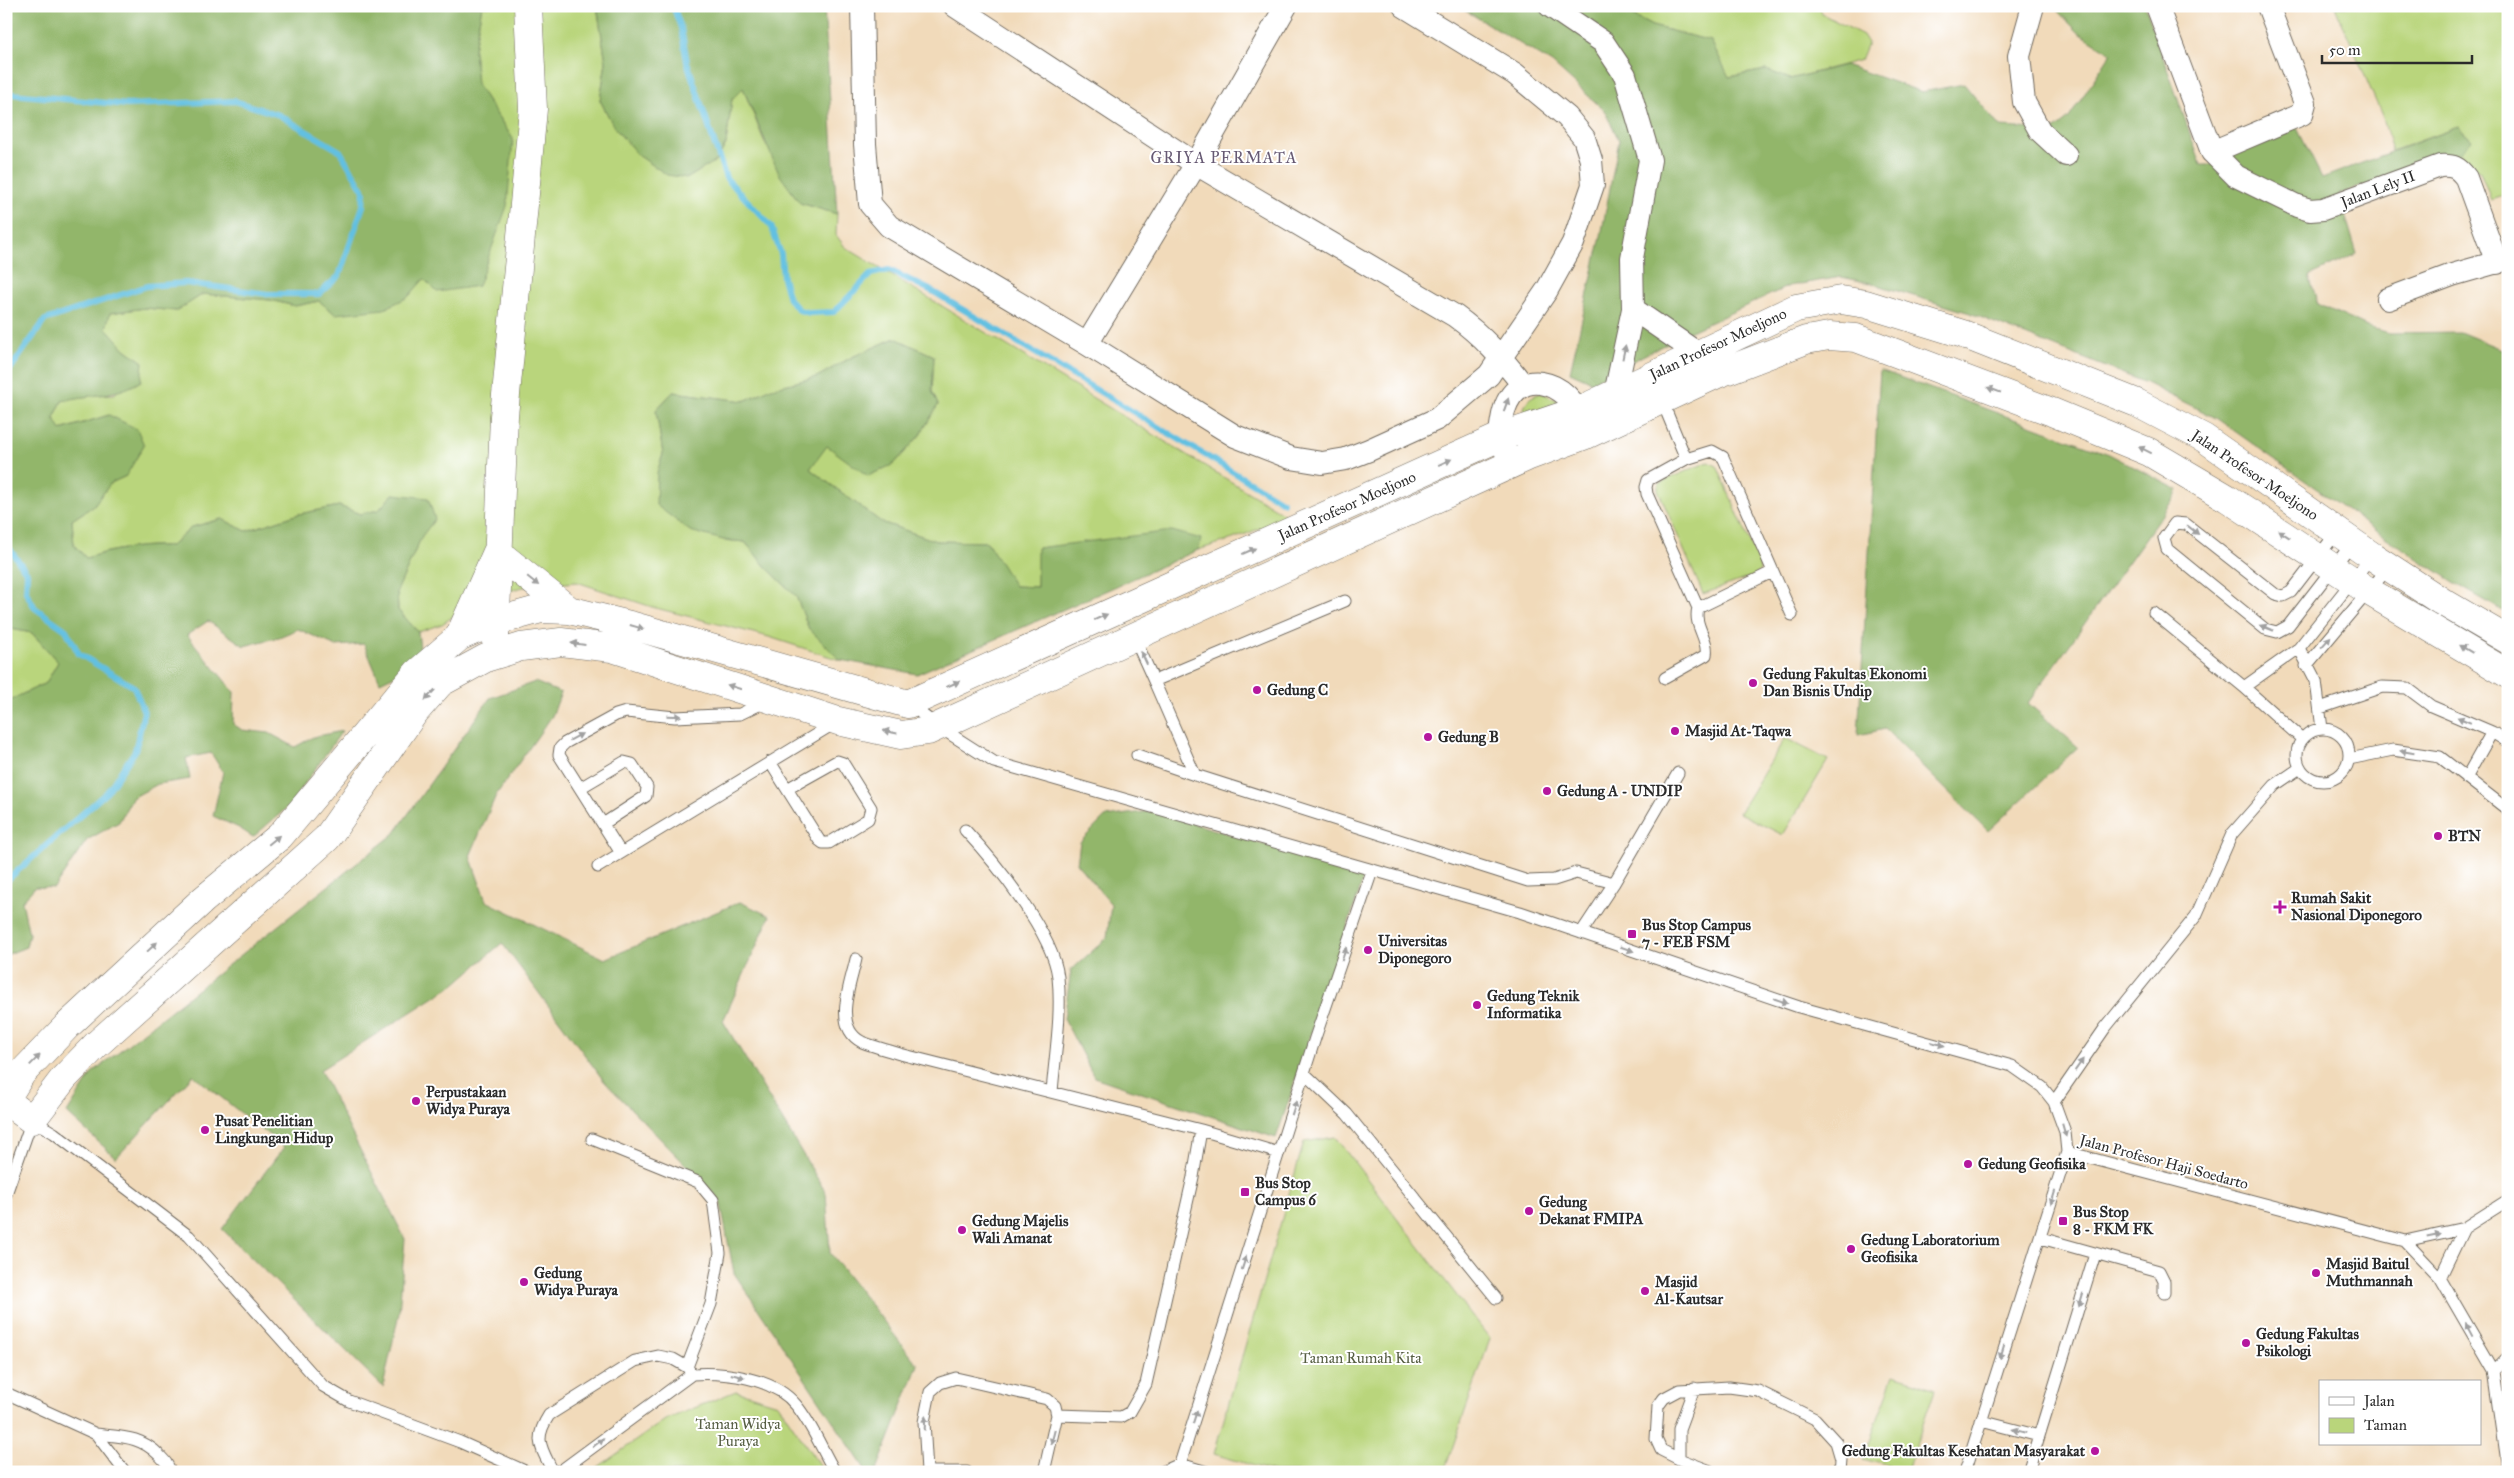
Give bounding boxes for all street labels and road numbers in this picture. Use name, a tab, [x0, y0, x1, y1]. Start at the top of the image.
street label: Jalan Lely II	[2336, 167, 2418, 213]
street label: Jalan Profesor Moeljono	[1645, 304, 1790, 385]
street label: Jalan Profesor Moeljono	[2186, 425, 2322, 525]
street label: Jalan Profesor Moeljono	[1273, 467, 1419, 546]
street label: Jalan Profesor Haji Soedarto	[2075, 1130, 2251, 1194]

